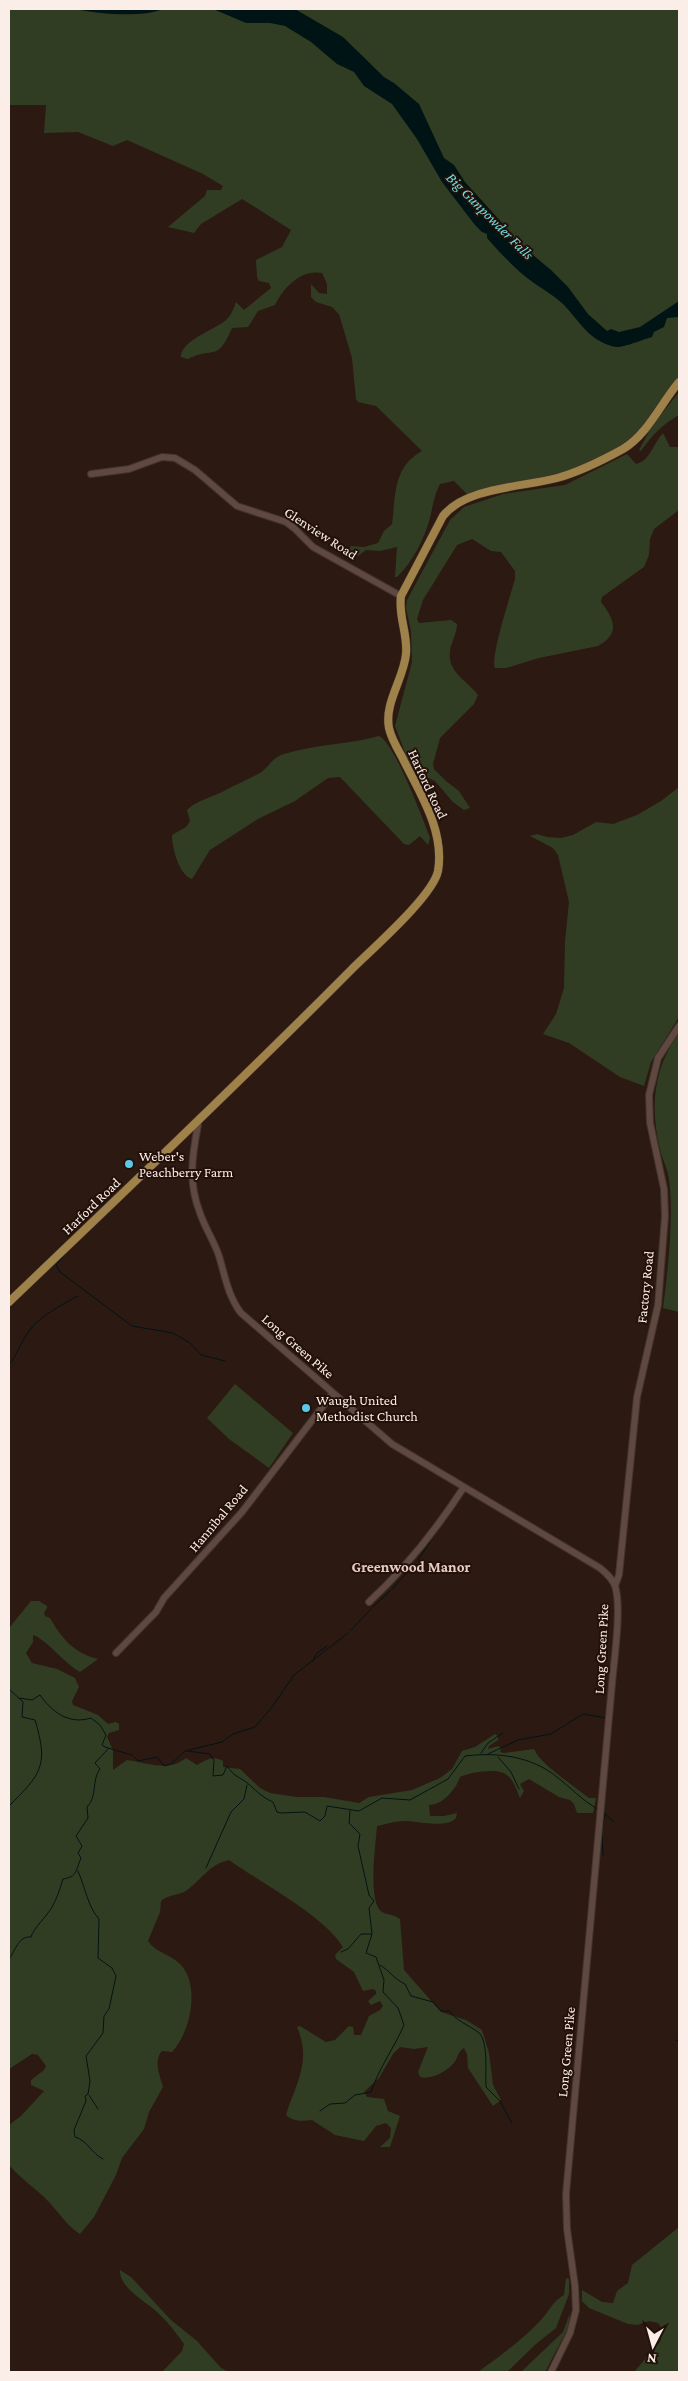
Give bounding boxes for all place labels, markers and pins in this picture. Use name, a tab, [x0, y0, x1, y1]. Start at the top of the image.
place label: Weber's Peachberry Farm	[139, 1148, 233, 1180]
marker: Weber's Peachberry Farm	[123, 1158, 135, 1170]
place label: Waugh United Methodist Church	[316, 1392, 418, 1424]
marker: Waugh United Methodist Church	[300, 1402, 312, 1414]

